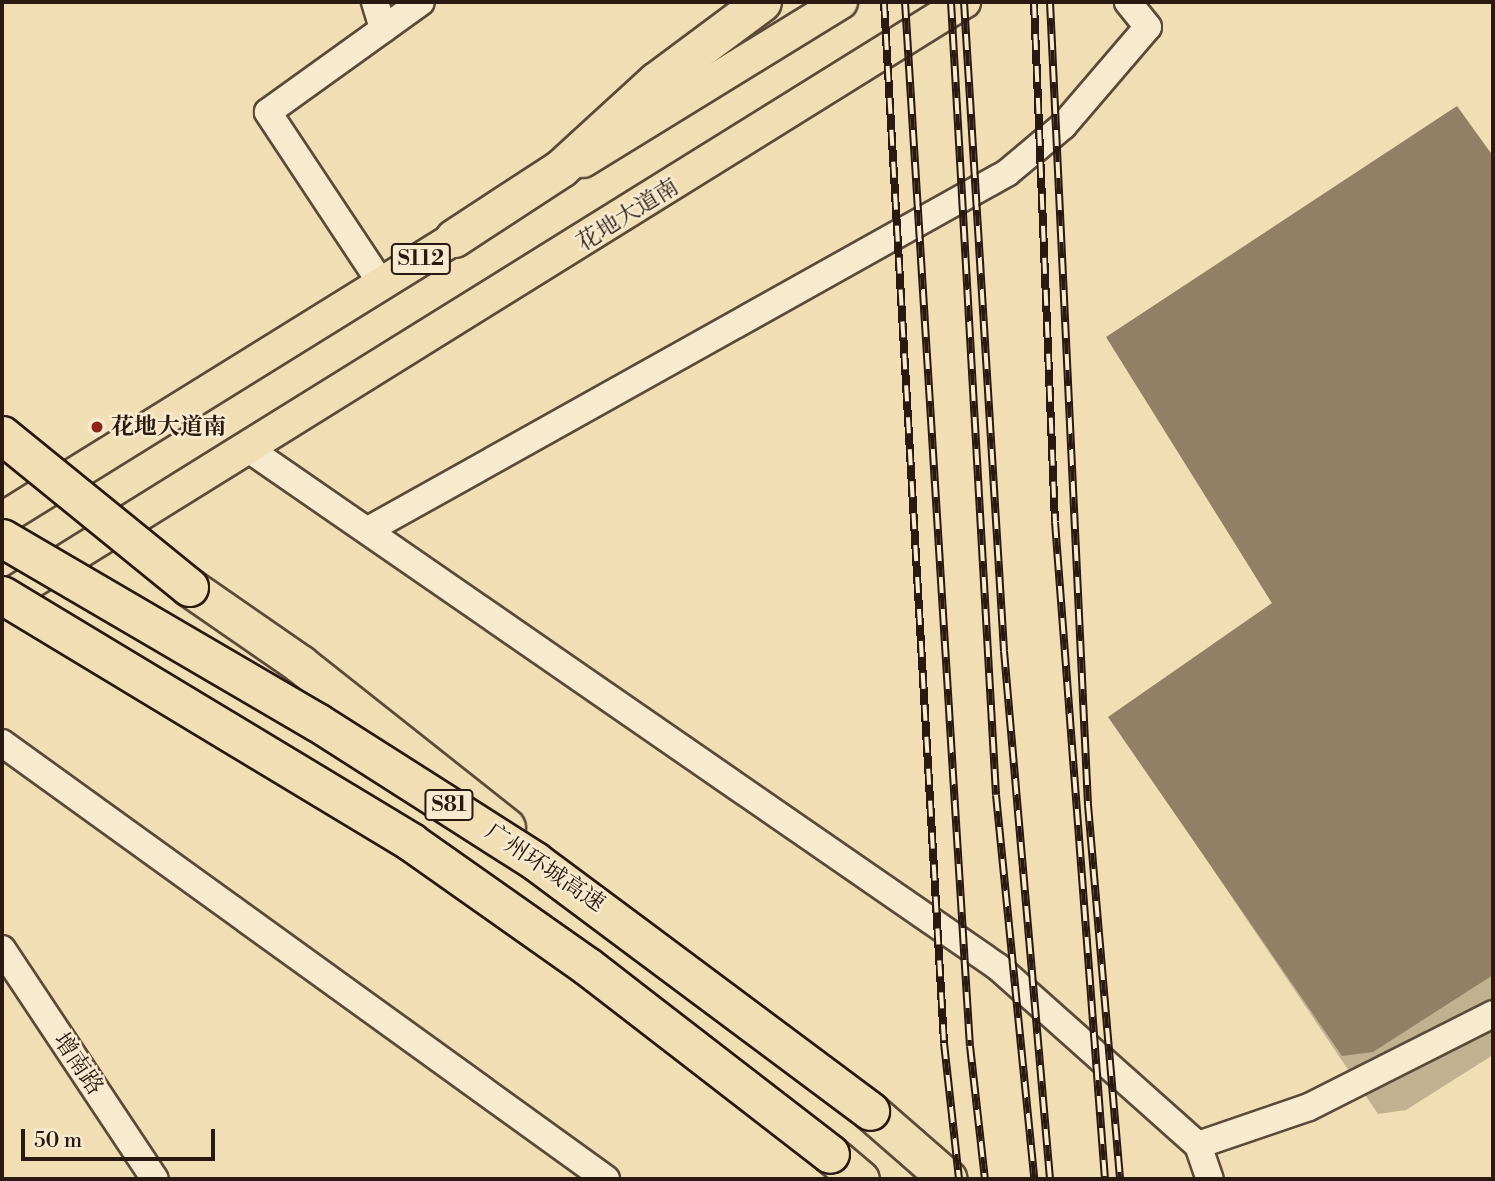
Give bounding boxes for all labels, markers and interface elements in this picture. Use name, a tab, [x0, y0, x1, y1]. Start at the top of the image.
street label: 花地大道南	[572, 173, 684, 257]
road number: S112	[390, 242, 452, 276]
place label: 花地大道南	[111, 413, 226, 441]
marker: 花地大道南	[89, 419, 105, 435]
road number: S81	[423, 788, 475, 822]
street label: 广州环城高速	[480, 818, 610, 918]
street label: 增南路	[47, 1028, 109, 1100]
scale bar	[24, 1114, 219, 1158]
text: 50 m	[34, 1128, 82, 1154]

